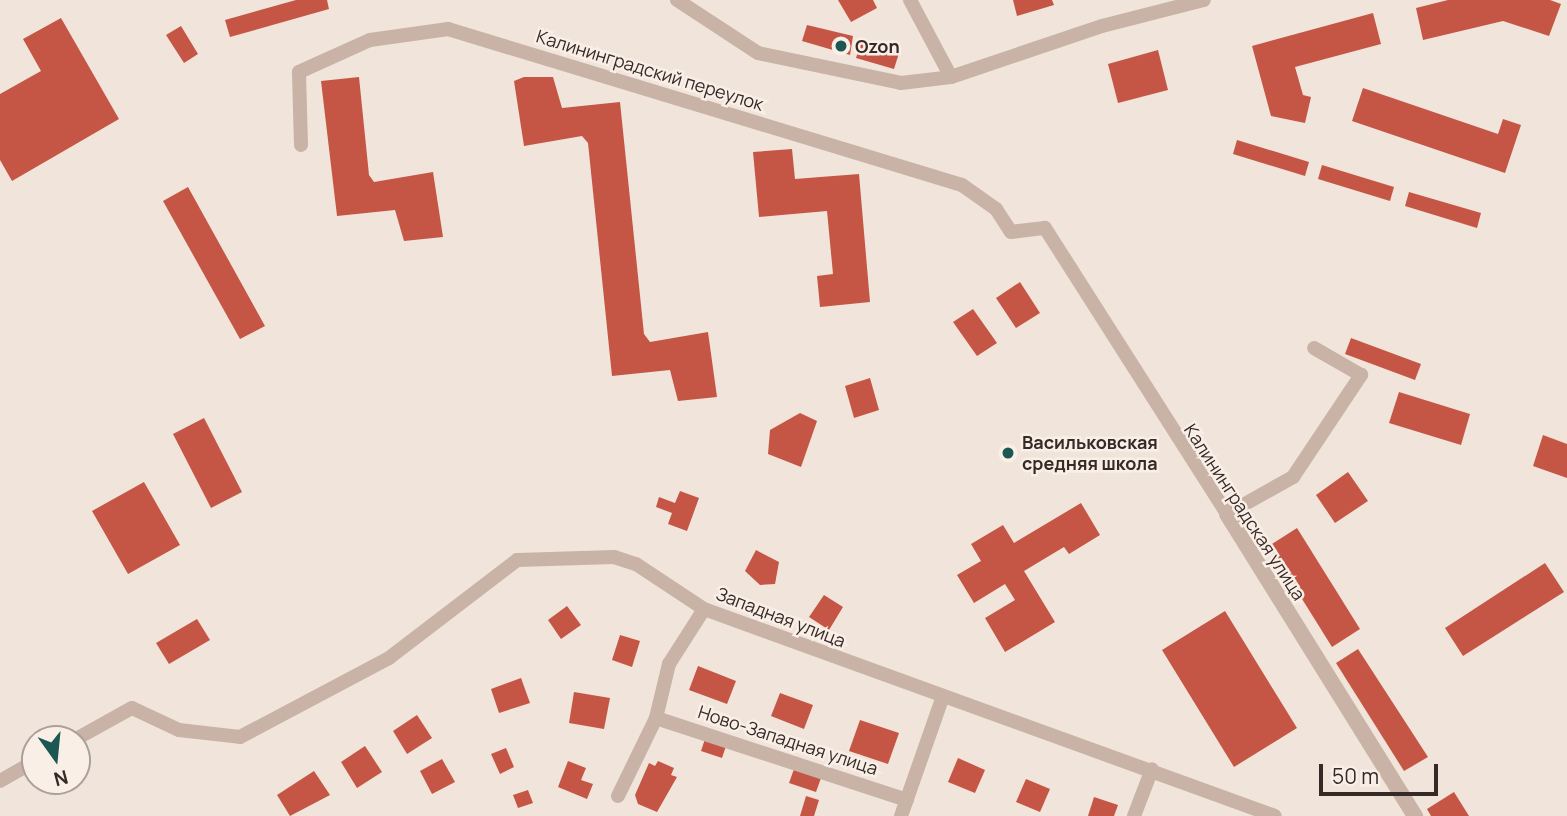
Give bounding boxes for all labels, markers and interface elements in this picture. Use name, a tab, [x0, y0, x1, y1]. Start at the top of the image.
street label: Калининградский переулок	[534, 25, 766, 115]
place label: Ozon	[855, 35, 900, 57]
marker: Ozon	[833, 38, 849, 54]
street label: Калининградская улица	[1180, 420, 1310, 604]
place label: Васильковская средняя школа	[1022, 432, 1158, 474]
marker: Васильковская средняя школа	[1000, 445, 1016, 461]
street label: Западная улица	[713, 582, 849, 652]
street label: Ново-Западная улица	[695, 701, 881, 779]
north arrow	[21, 725, 91, 795]
scale bar	[1322, 750, 1441, 794]
text: 50 m	[1332, 762, 1379, 790]
text: N	[51, 764, 71, 793]

